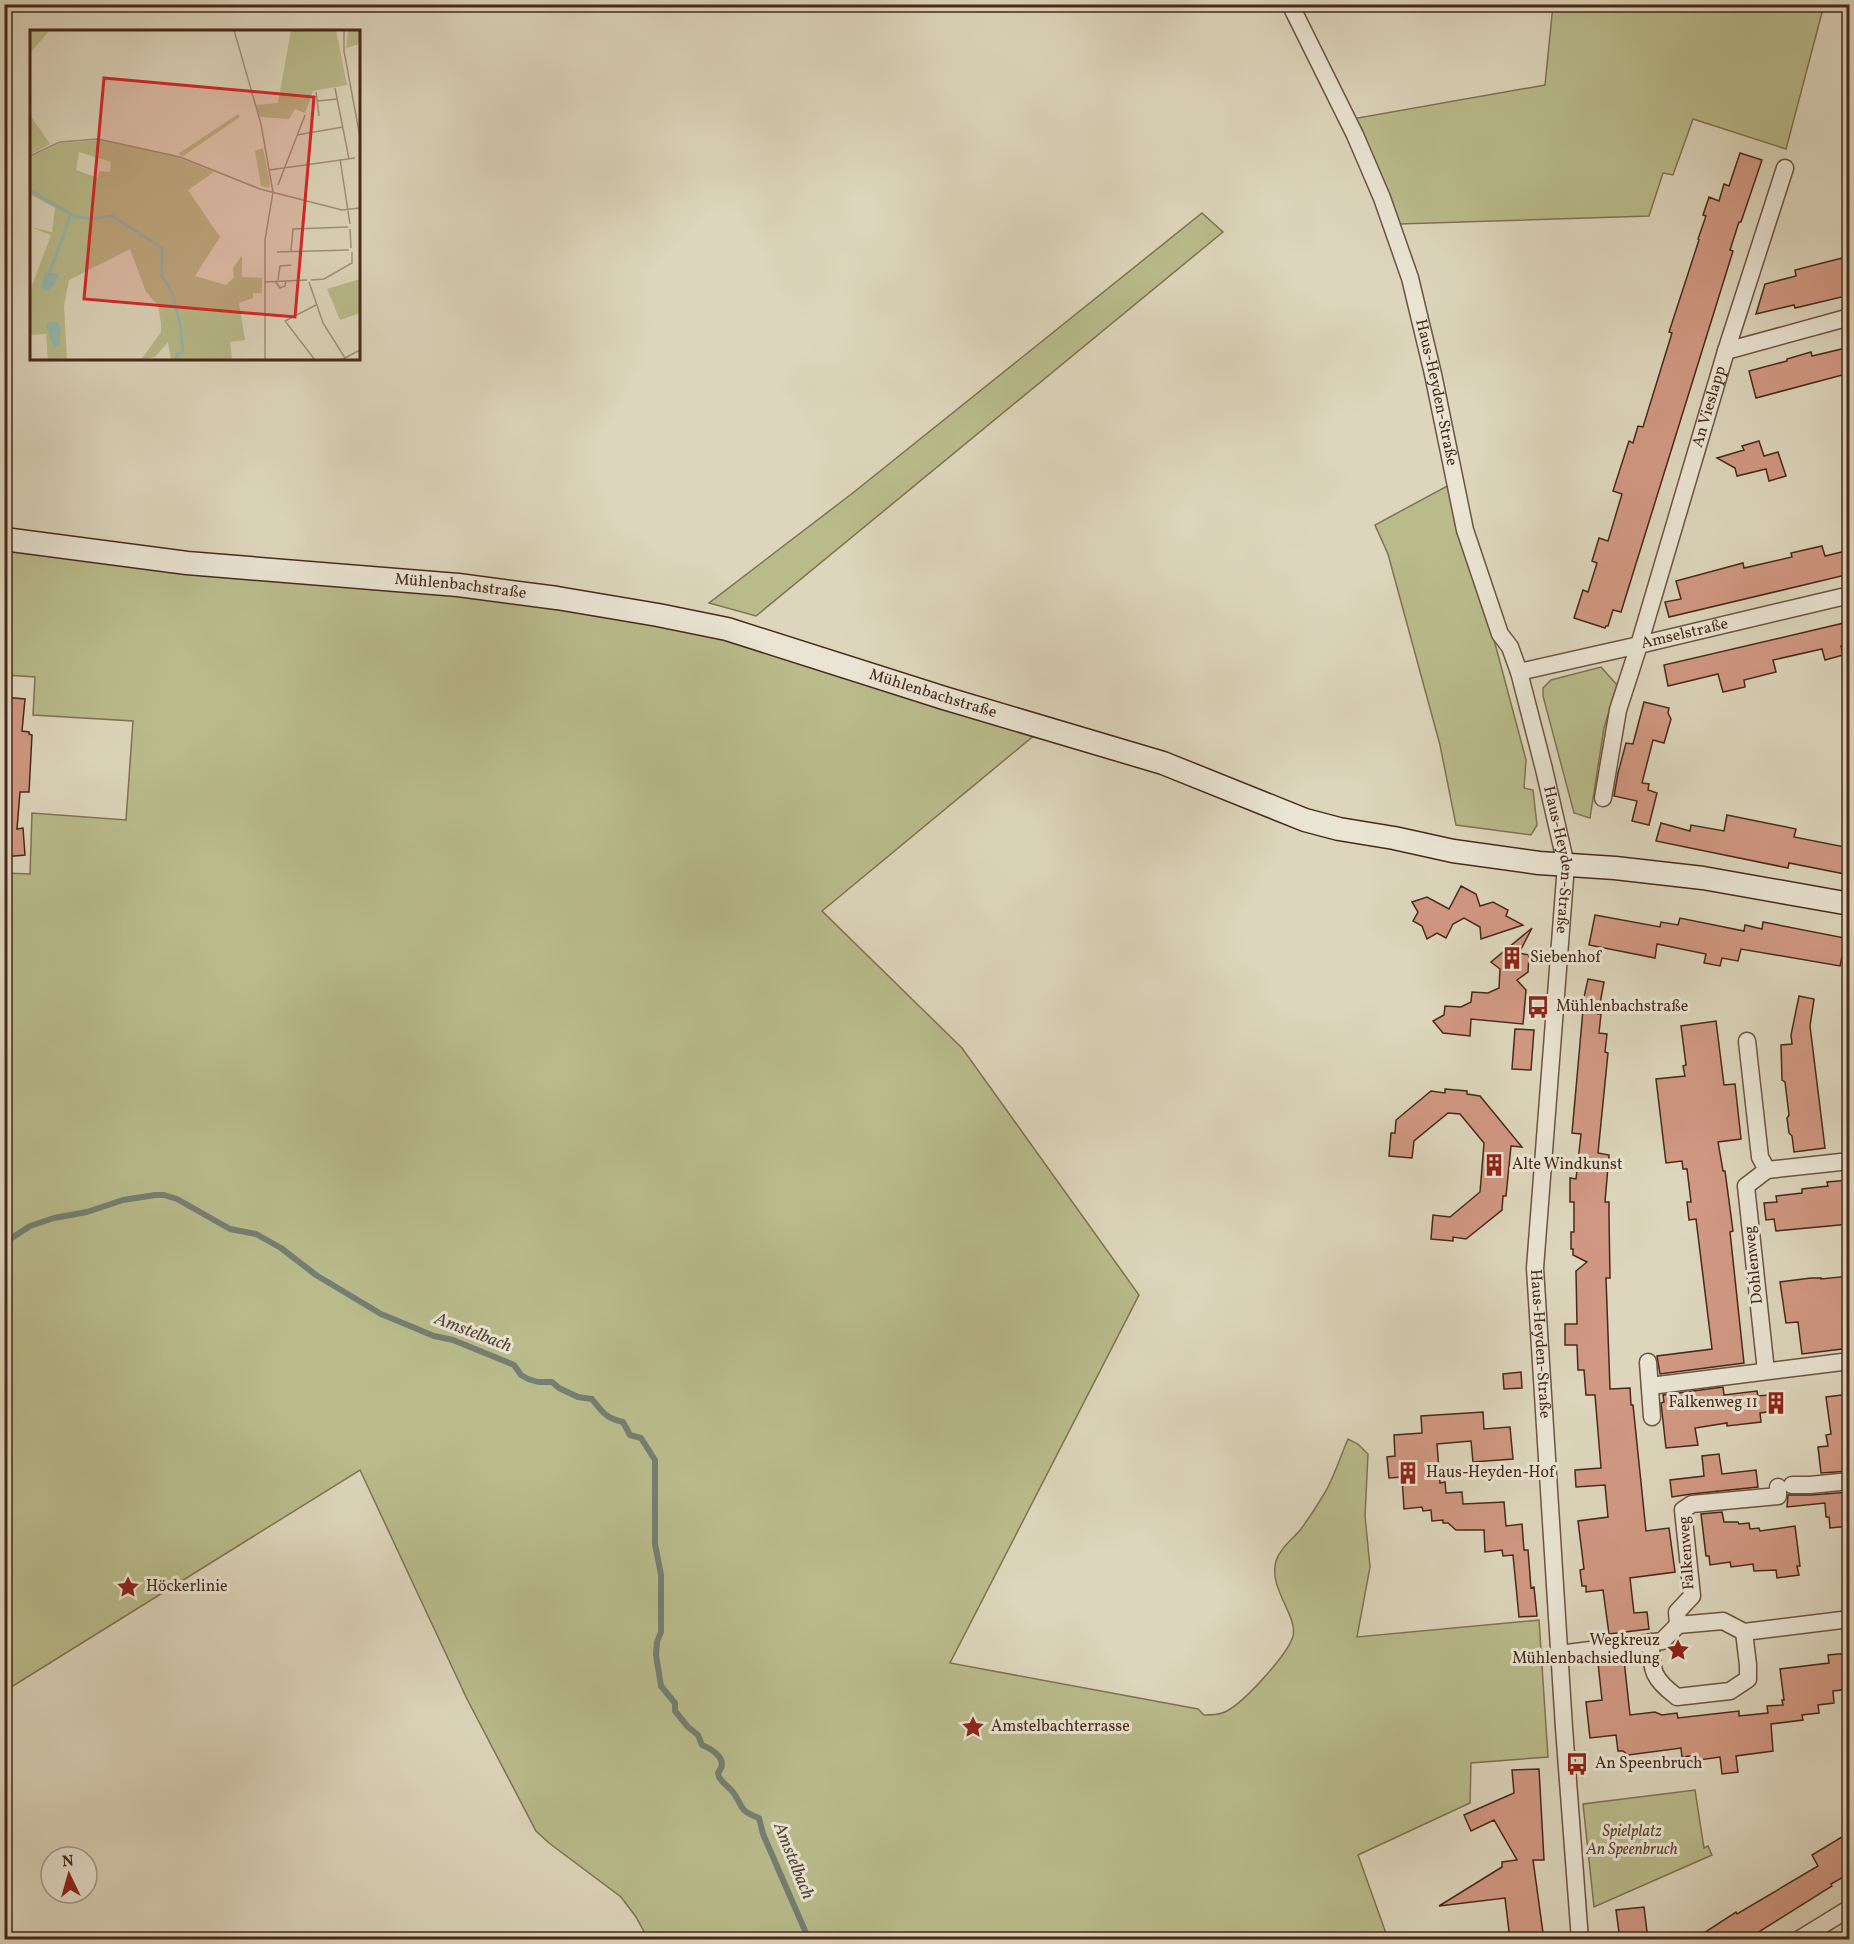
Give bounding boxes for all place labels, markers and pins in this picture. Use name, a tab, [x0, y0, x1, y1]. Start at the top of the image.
building icon: Siebenhof	[1499, 945, 1525, 971]
place label: Siebenhof	[1530, 947, 1602, 969]
bus stop icon: Mühlenbachstraße	[1525, 994, 1551, 1020]
place label: Mühlenbachstraße	[1556, 996, 1688, 1018]
building icon: Alte Windkunst	[1481, 1152, 1507, 1178]
place label: Alte Windkunst	[1512, 1154, 1623, 1176]
building icon: Falkenweg 11	[1763, 1390, 1789, 1416]
place label: Falkenweg 11	[1668, 1392, 1758, 1414]
building icon: Haus-Heyden-Hof	[1395, 1460, 1421, 1486]
place label: Haus-Heyden-Hof	[1426, 1462, 1556, 1484]
place icon: Höckerlinie	[115, 1574, 141, 1600]
place label: Höckerlinie	[146, 1576, 228, 1598]
place label: Wegkreuz Mühlenbachsiedlung	[1512, 1630, 1660, 1670]
place icon: Wegkreuz Mühlenbachsiedlung	[1665, 1637, 1691, 1663]
place icon: Amstelbachterrasse	[960, 1714, 986, 1740]
place label: Amstelbachterrasse	[991, 1716, 1130, 1738]
bus stop icon: An Speenbruch	[1564, 1751, 1590, 1777]
place label: An Speenbruch	[1595, 1753, 1703, 1775]

